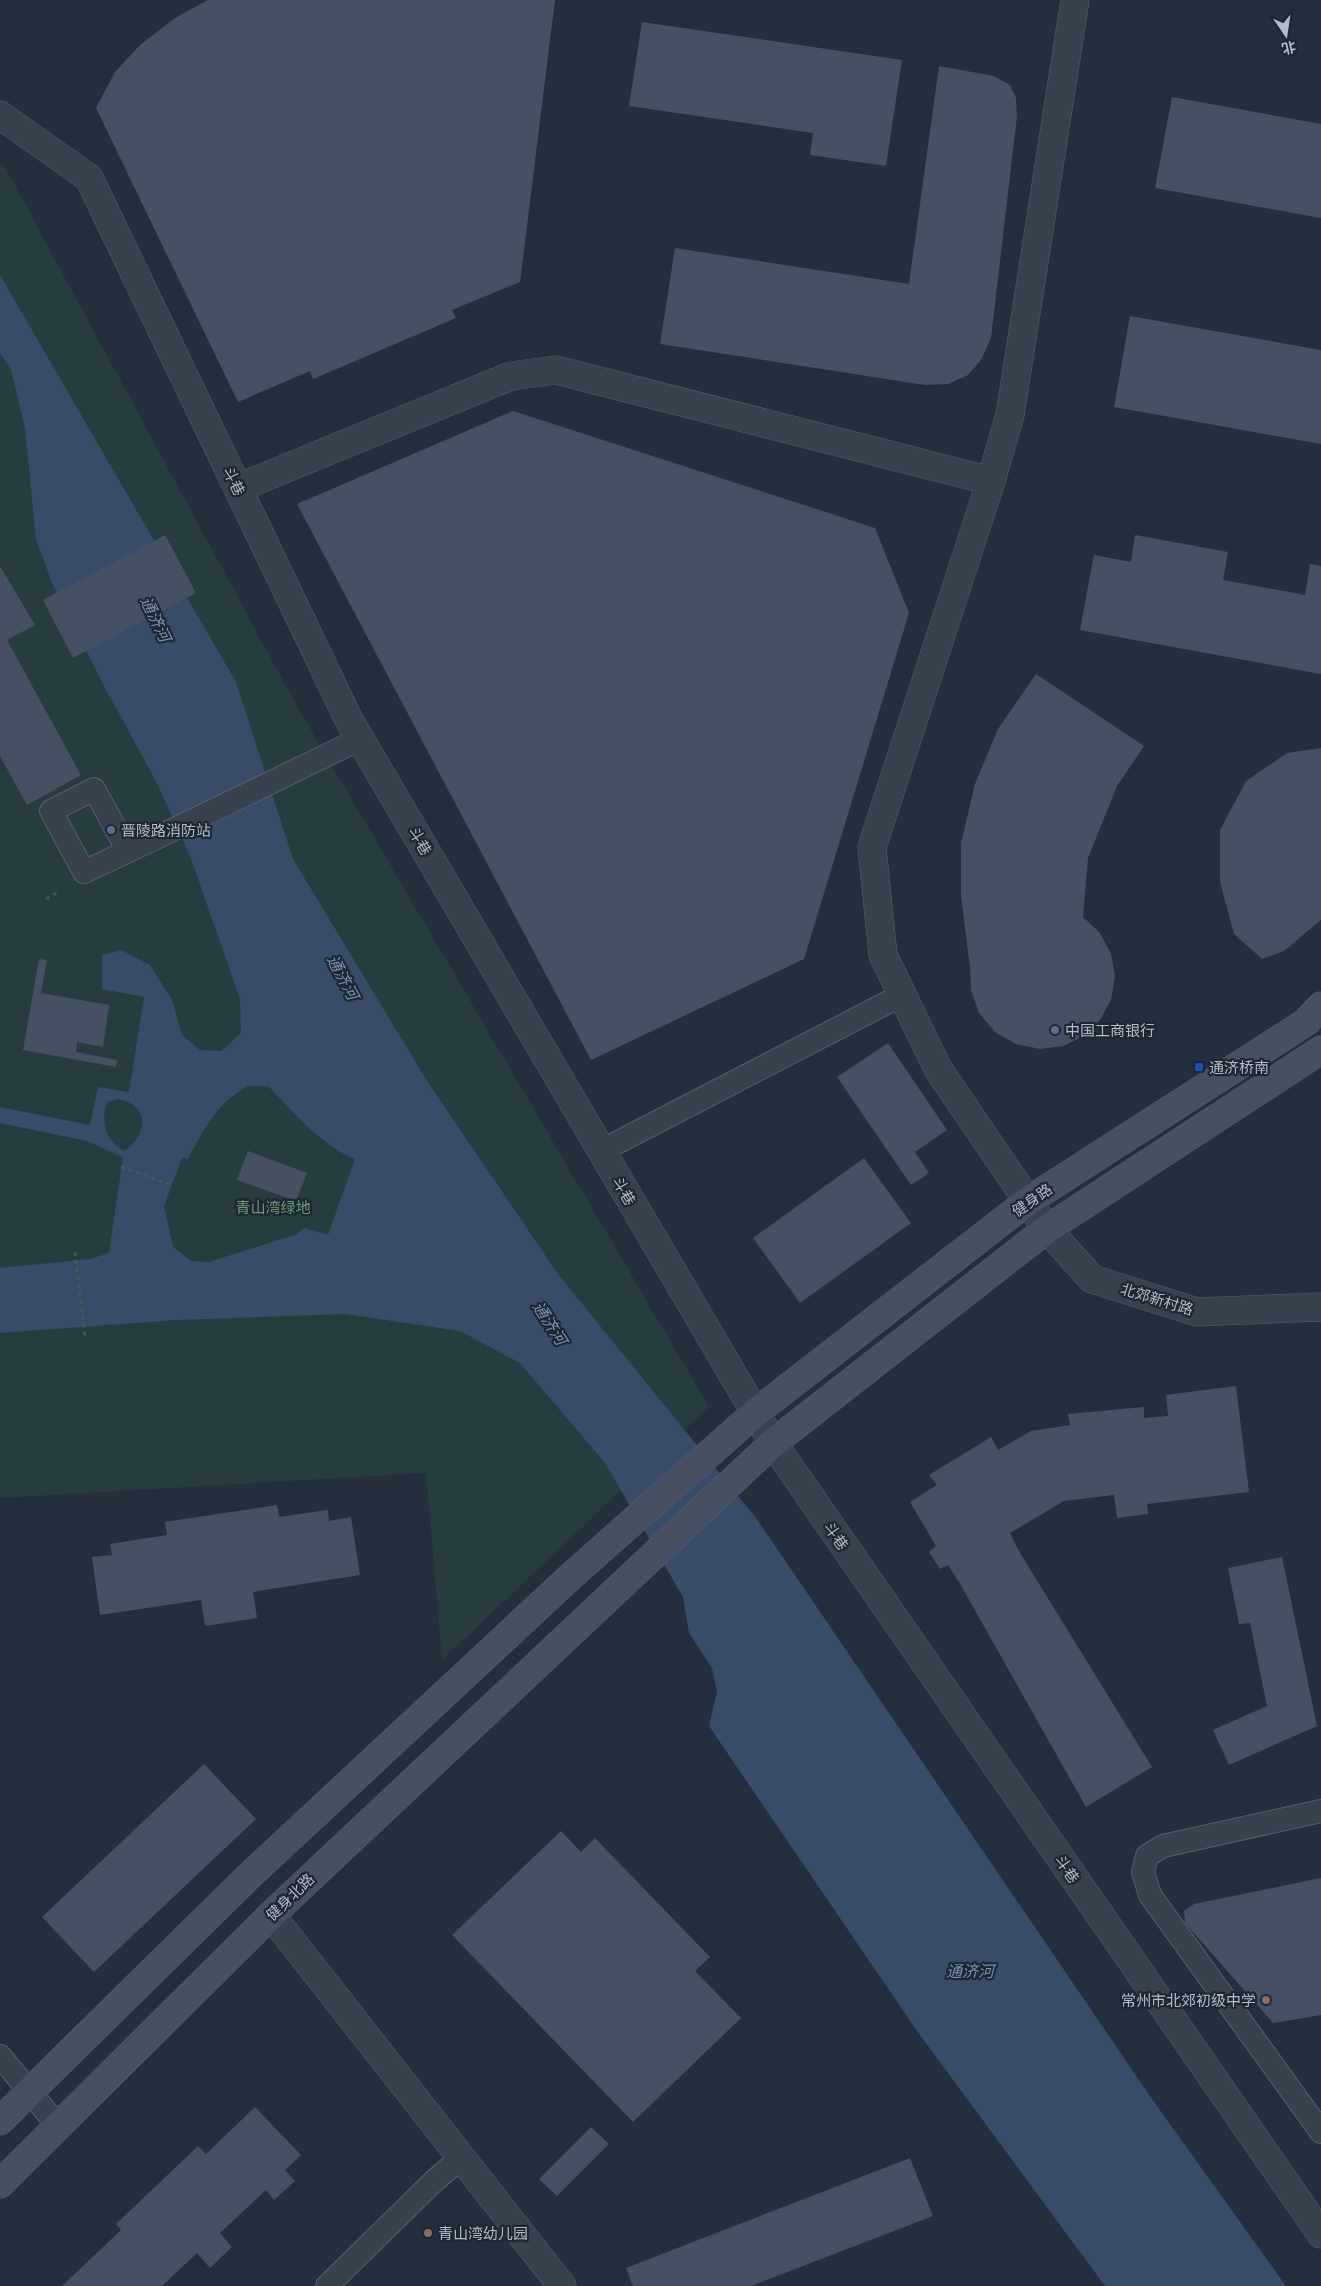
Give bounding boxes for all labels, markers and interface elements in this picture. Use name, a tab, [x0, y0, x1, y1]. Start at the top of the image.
north arrow	[1261, 10, 1311, 60]
text: 北	[1280, 38, 1298, 58]
street label: 斗巷	[219, 463, 249, 499]
water label: 通济河	[136, 593, 177, 648]
place label: 晋陵路消防站	[121, 821, 211, 840]
street label: 斗巷	[404, 823, 436, 859]
marker: 晋陵路消防站	[105, 824, 117, 836]
water label: 通济河	[323, 951, 365, 1006]
place label: 中国工商银行	[1065, 1021, 1155, 1040]
marker: 中国工商银行	[1049, 1024, 1061, 1036]
place label: 通济桥南	[1209, 1058, 1269, 1077]
marker: 通济桥南	[1193, 1061, 1205, 1073]
street label: 斗巷	[608, 1173, 640, 1209]
street label: 健身路	[1008, 1179, 1056, 1221]
park label: 青山湾绿地	[235, 1198, 311, 1217]
street label: 北郊新村路	[1118, 1279, 1196, 1319]
water label: 通济河	[529, 1297, 573, 1351]
street label: 斗巷	[820, 1518, 852, 1554]
street label: 斗巷	[1051, 1851, 1083, 1887]
street label: 健身北路	[262, 1869, 318, 1925]
water label: 通济河	[946, 1961, 997, 1981]
place label: 常州市北郊初级中学	[1121, 1991, 1256, 2010]
marker: 常州市北郊初级中学	[1260, 1994, 1272, 2006]
place label: 青山湾幼儿园	[438, 2224, 528, 2243]
marker: 青山湾幼儿园	[422, 2227, 434, 2239]

